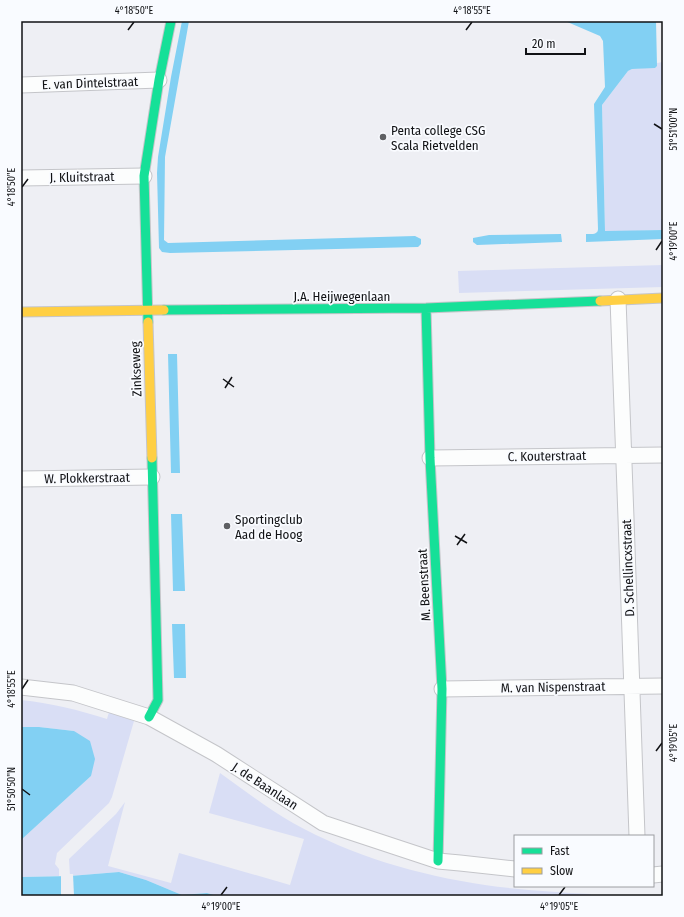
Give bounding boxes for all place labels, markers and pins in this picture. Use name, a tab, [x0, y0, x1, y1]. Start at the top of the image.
place label: Penta college CSG Scala Rietvelden	[391, 123, 485, 153]
marker: Penta college CSG Scala Rietvelden	[378, 132, 388, 142]
place label: Sportingclub Aad de Hoog	[235, 512, 303, 542]
marker: Sportingclub Aad de Hoog	[222, 521, 232, 531]

